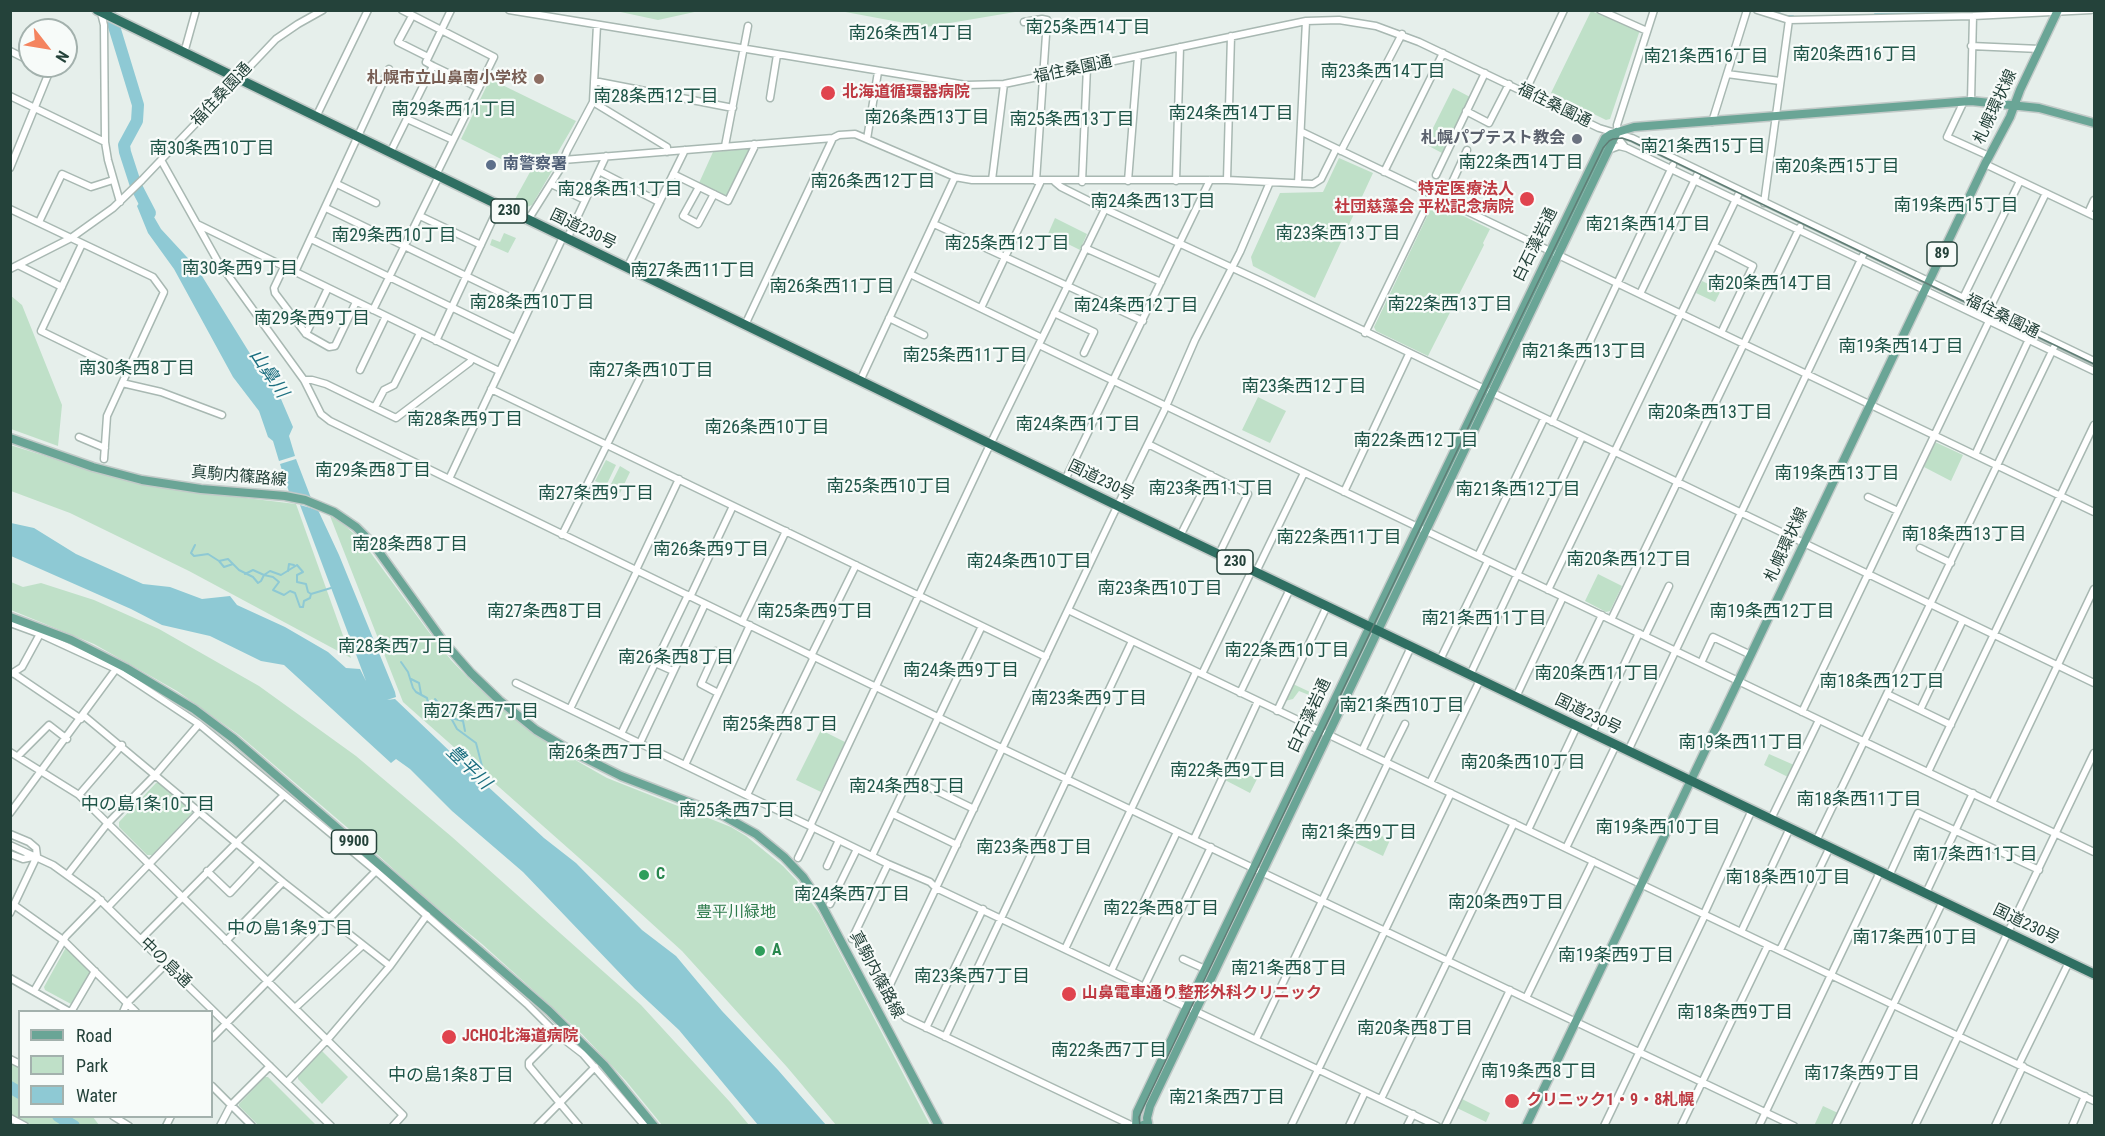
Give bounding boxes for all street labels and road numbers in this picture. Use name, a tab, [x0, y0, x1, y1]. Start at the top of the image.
street label: 福住桑園通	[1032, 52, 1114, 88]
street label: 福住桑園通	[188, 59, 256, 131]
street label: 札幌環状線	[1970, 67, 2022, 147]
street label: 福住桑園通	[1514, 80, 1594, 132]
road number: 230	[491, 199, 527, 223]
street label: 白石藻岩通	[1510, 205, 1562, 285]
street label: 国道230号	[547, 206, 619, 254]
road number: 89	[1927, 242, 1957, 266]
street label: 福住桑園通	[1962, 291, 2042, 343]
street label: 国道230号	[1065, 457, 1137, 505]
street label: 真駒内篠路線	[190, 463, 288, 491]
street label: 札幌環状線	[1761, 505, 1813, 585]
road number: 230	[1217, 550, 1253, 574]
street label: 白石藻岩通	[1284, 676, 1336, 756]
street label: 国道230号	[1552, 691, 1624, 739]
road number: 9900	[332, 830, 376, 854]
street label: 国道230号	[1990, 901, 2062, 949]
street label: 真駒内篠路線	[845, 928, 907, 1022]
street label: 中の島通	[135, 934, 195, 992]

